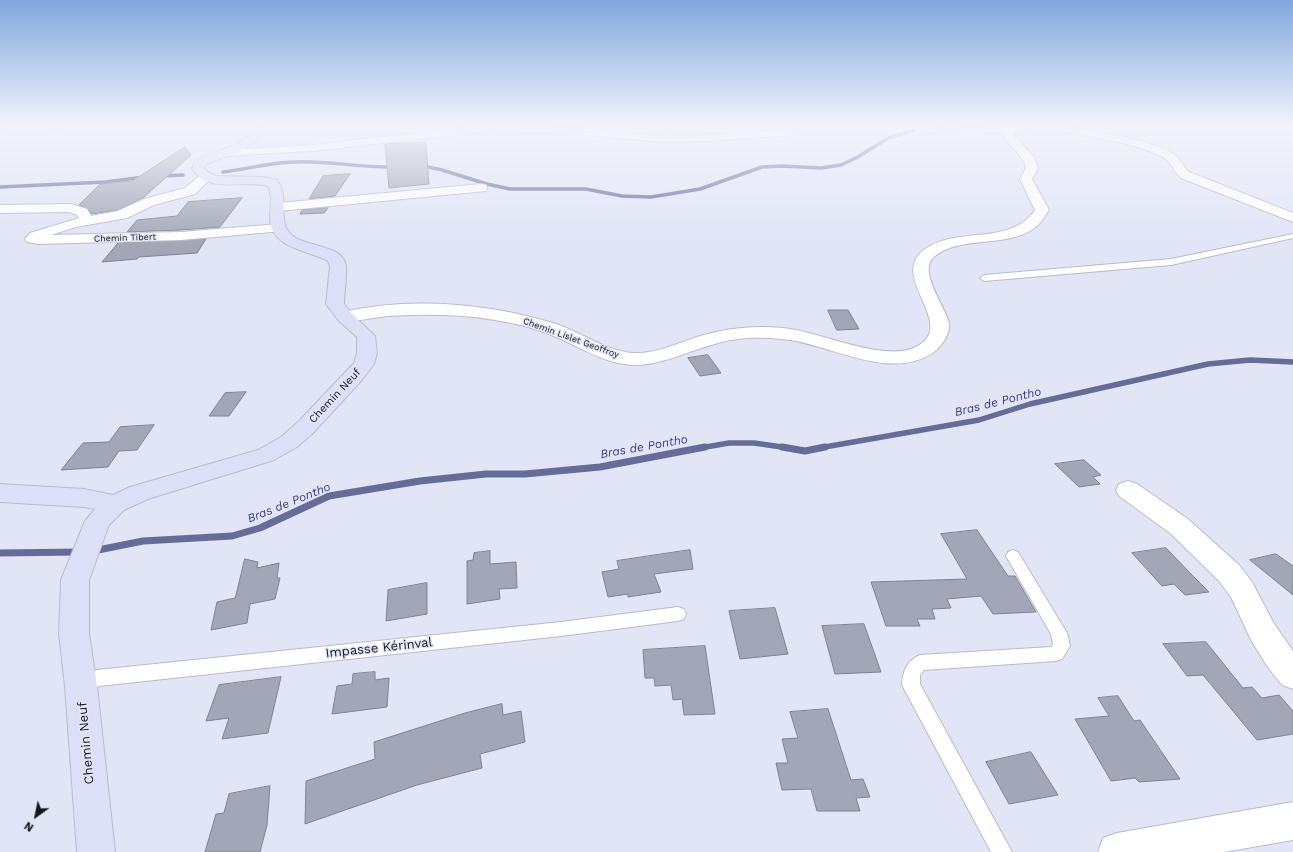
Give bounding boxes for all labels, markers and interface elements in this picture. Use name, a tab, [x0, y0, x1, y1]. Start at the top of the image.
street label: Chemin Tibert	[94, 232, 156, 244]
street label: Chemin Lislet Geoffroy	[522, 316, 620, 360]
street label: Chemin Neuf	[306, 366, 364, 426]
water label: Bras de Pontho	[953, 384, 1043, 420]
water label: Bras de Pontho	[599, 432, 689, 462]
water label: Bras de Pontho	[245, 480, 333, 526]
street label: Impasse Kérinval	[325, 635, 433, 661]
street label: Chemin Neuf	[75, 701, 97, 785]
north arrow	[16, 796, 56, 836]
text: N	[22, 819, 36, 834]

